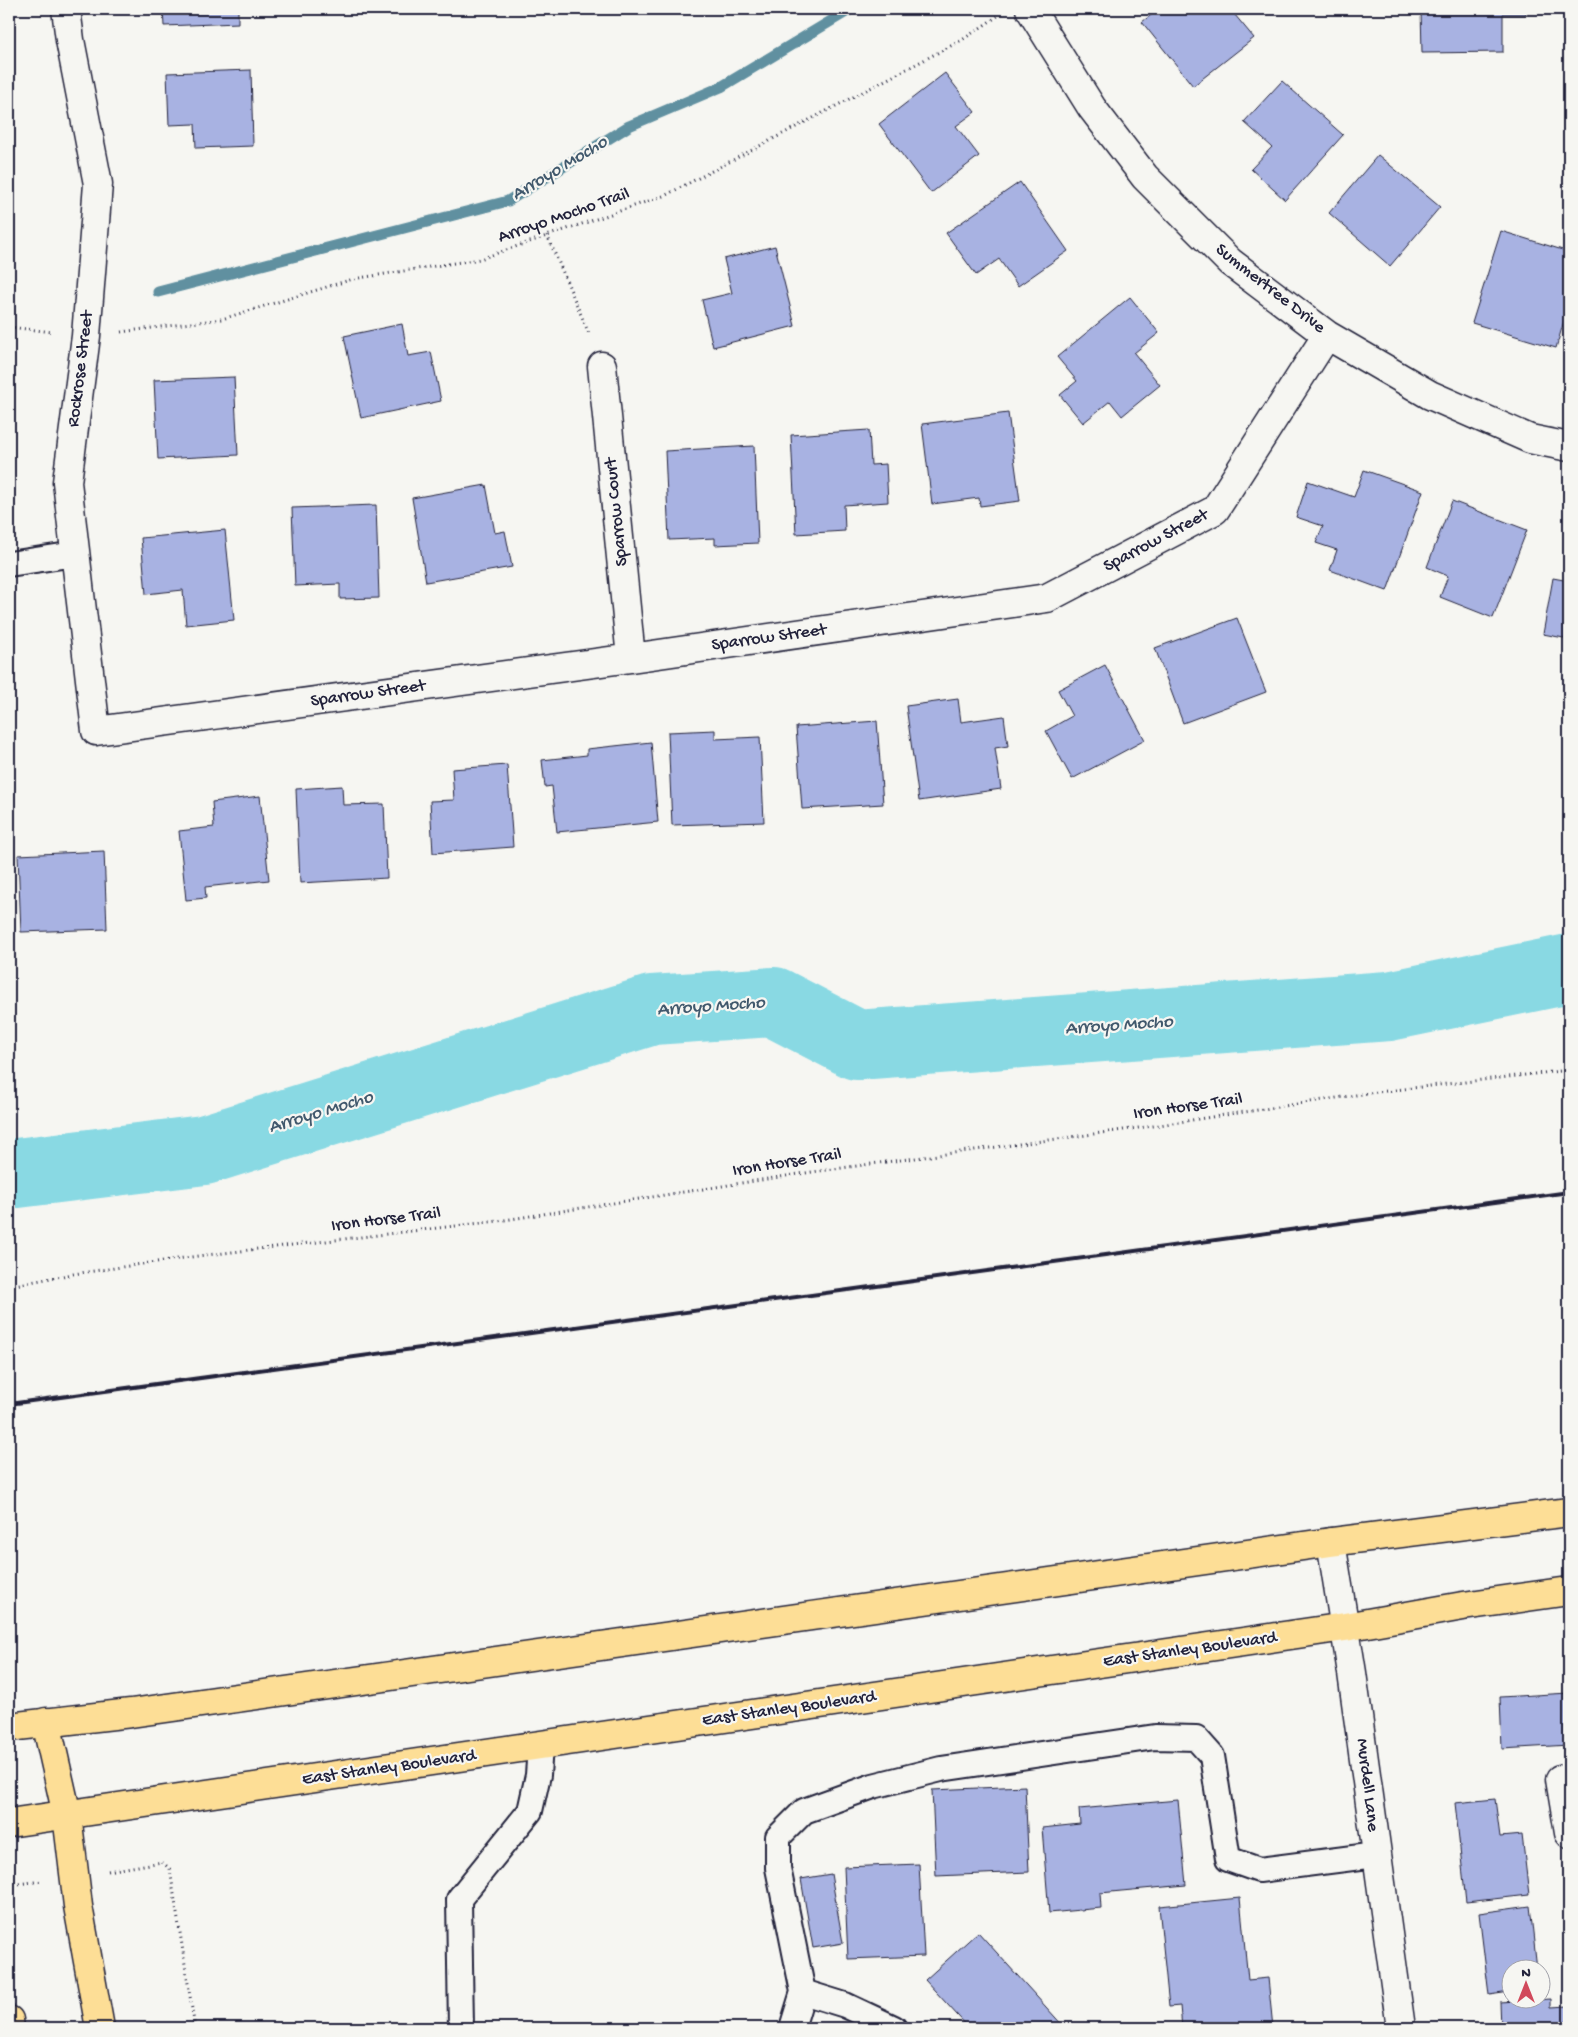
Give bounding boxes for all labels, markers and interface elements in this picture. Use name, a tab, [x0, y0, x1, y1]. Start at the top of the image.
water label: Arroyo Mocho	[508, 131, 613, 207]
street label: Arroyo Mocho Trail	[496, 184, 632, 248]
street label: Summertree Drive	[1211, 240, 1330, 339]
street label: Rockrose Street	[63, 308, 99, 428]
street label: Sparrow Court	[601, 455, 633, 567]
street label: Sparrow Street	[1100, 504, 1213, 577]
street label: Sparrow Street	[710, 619, 829, 656]
street label: Sparrow Street	[309, 675, 428, 712]
water label: Arroyo Mocho	[656, 992, 767, 1022]
water label: Arroyo Mocho	[1064, 1011, 1175, 1041]
water label: Arroyo Mocho	[266, 1086, 377, 1140]
street label: Iron Horse Trail	[1132, 1089, 1244, 1125]
street label: Iron Horse Trail	[731, 1144, 843, 1182]
street label: Iron Horse Trail	[330, 1203, 442, 1237]
street label: East Stanley Boulevard	[1102, 1627, 1280, 1673]
street label: East Stanley Boulevard	[701, 1686, 879, 1732]
street label: Murdell Lane	[1351, 1737, 1383, 1834]
street label: East Stanley Boulevard	[301, 1745, 479, 1791]
north arrow	[1500, 1960, 1550, 2010]
text: N	[1521, 1965, 1531, 1982]

